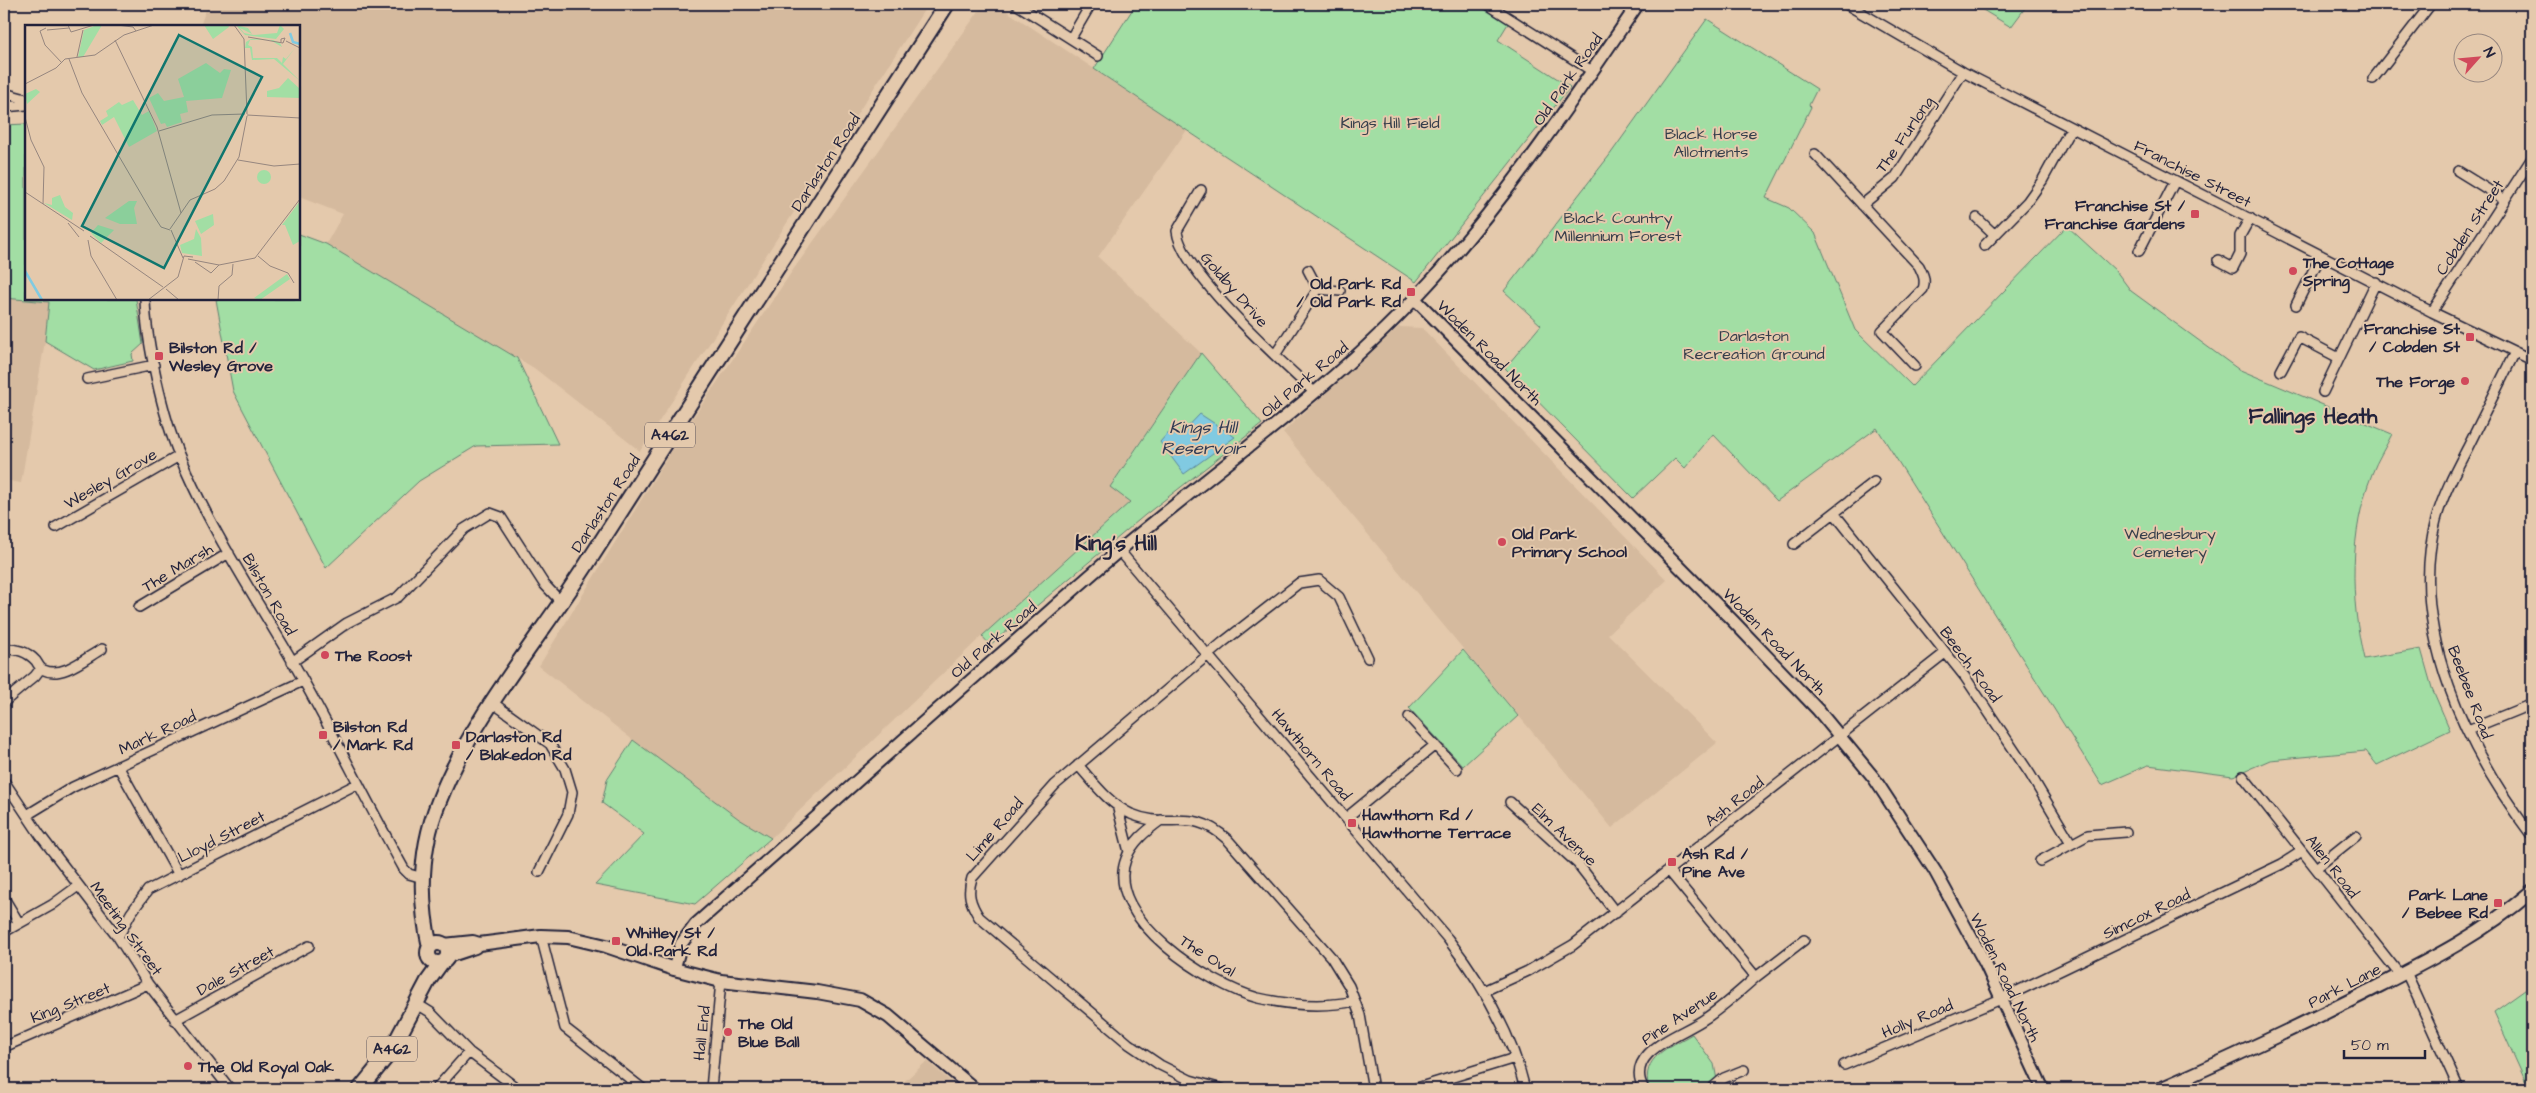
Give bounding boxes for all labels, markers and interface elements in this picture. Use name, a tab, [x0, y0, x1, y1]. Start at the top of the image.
inset map	[25, 25, 300, 300]
street label: Old Park Road	[1528, 29, 1608, 130]
north arrow	[2454, 32, 2504, 82]
text: N	[2478, 44, 2500, 61]
street label: The Furlong	[1870, 92, 1940, 178]
street label: Darlaston Road	[786, 109, 866, 216]
park label: Kings Hill Field	[1340, 112, 1440, 135]
park label: Black Horse Allotments	[1665, 123, 1758, 163]
street label: Franchise Street	[2130, 135, 2255, 213]
street label: Cobden Street	[2431, 175, 2509, 280]
place label: Franchise St / Franchise Gardens	[2044, 195, 2186, 235]
park label: Black Country Millennium Forest	[1555, 207, 1682, 247]
marker: Franchise St / Franchise Gardens	[2189, 208, 2201, 220]
street label: Goldby Drive	[1195, 247, 1273, 333]
place label: The Cottage Spring	[2302, 252, 2395, 294]
marker: The Cottage Spring	[2287, 265, 2299, 277]
place label: Old Park Rd / Old Park Rd	[1296, 273, 1402, 313]
marker: Old Park Rd / Old Park Rd	[1405, 286, 1417, 298]
street label: Woden Road North	[1432, 295, 1547, 410]
place label: Franchise St / Cobden St	[2364, 318, 2461, 358]
park label: Darlaston Recreation Ground	[1683, 325, 1825, 365]
marker: Franchise St / Cobden St	[2464, 331, 2476, 343]
place label: Bilston Rd / Wesley Grove	[168, 337, 273, 378]
street label: Old Park Road	[1256, 337, 1353, 423]
marker: Bilston Rd / Wesley Grove	[153, 350, 165, 362]
place label: The Forge	[2375, 371, 2455, 395]
marker: The Forge	[2459, 375, 2471, 387]
district label: Fallings Heath	[2249, 402, 2378, 433]
water label: Kings Hill Reservoir	[1161, 415, 1247, 461]
road number: A462	[645, 422, 695, 448]
street label: Wesley Grove	[60, 443, 162, 515]
street label: Darlaston Road	[566, 450, 646, 557]
place label: Old Park Primary School	[1512, 523, 1627, 564]
park label: Wednesbury Cemetery	[2124, 523, 2216, 564]
district label: King’s Hill	[1075, 529, 1158, 560]
marker: Old Park Primary School	[1496, 536, 1508, 548]
street label: The Marsh	[138, 538, 217, 598]
street label: Bilston Road	[237, 550, 301, 639]
street label: Woden Road North	[1717, 583, 1831, 700]
street label: Old Park Road	[946, 596, 1042, 683]
street label: Beech Road	[1934, 622, 2006, 707]
street label: Beebee Road	[2442, 643, 2498, 742]
place label: The Roost	[334, 645, 412, 667]
marker: The Roost	[319, 649, 331, 661]
street label: Hawthorn Road	[1266, 704, 1356, 805]
street label: Mark Road	[115, 705, 200, 760]
place label: Bilston Rd / Mark Rd	[333, 716, 414, 756]
place label: Darlaston Rd / Blakedon Rd	[466, 726, 572, 766]
marker: Bilston Rd / Mark Rd	[317, 729, 329, 741]
marker: Darlaston Rd / Blakedon Rd	[450, 739, 462, 751]
street label: Ash Road	[1701, 772, 1769, 832]
street label: Lime Road	[961, 793, 1029, 866]
street label: Elm Avenue	[1527, 798, 1602, 872]
place label: Hawthorn Rd / Hawthorne Terrace	[1362, 804, 1512, 844]
street label: Lloyd Street	[174, 805, 270, 869]
marker: Hawthorn Rd / Hawthorne Terrace	[1346, 817, 1358, 829]
street label: Allen Road	[2300, 830, 2364, 903]
place label: Ash Rd / Pine Ave	[1682, 843, 1749, 883]
marker: Ash Rd / Pine Ave	[1666, 856, 1678, 868]
street label: Meeting Street	[84, 877, 168, 981]
street label: Simcox Road	[2099, 883, 2194, 945]
place label: Park Lane / Bebee Rd	[2402, 884, 2489, 924]
marker: Park Lane / Bebee Rd	[2492, 897, 2504, 909]
street label: Woden Road North	[1964, 909, 2046, 1046]
place label: Whitley St / Old Park Rd	[625, 922, 718, 962]
street label: The Oval	[1175, 930, 1240, 982]
marker: Whitley St / Old Park Rd	[610, 935, 622, 947]
street label: Dale Street	[193, 940, 279, 1001]
street label: Park Lane	[2304, 958, 2385, 1014]
street label: King Street	[27, 977, 114, 1030]
street label: Pine Avenue	[1637, 983, 1722, 1050]
street label: Holly Road	[1878, 994, 1957, 1045]
street label: Hall End	[688, 1005, 716, 1062]
place label: The Old Blue Ball	[737, 1013, 800, 1053]
marker: The Old Blue Ball	[722, 1026, 734, 1038]
scale bar	[2344, 1028, 2425, 1060]
text: 50 m	[2351, 1035, 2389, 1056]
road number: A462	[367, 1036, 417, 1062]
place label: The Old Royal Oak	[197, 1056, 334, 1079]
marker: The Old Royal Oak	[182, 1060, 194, 1072]

